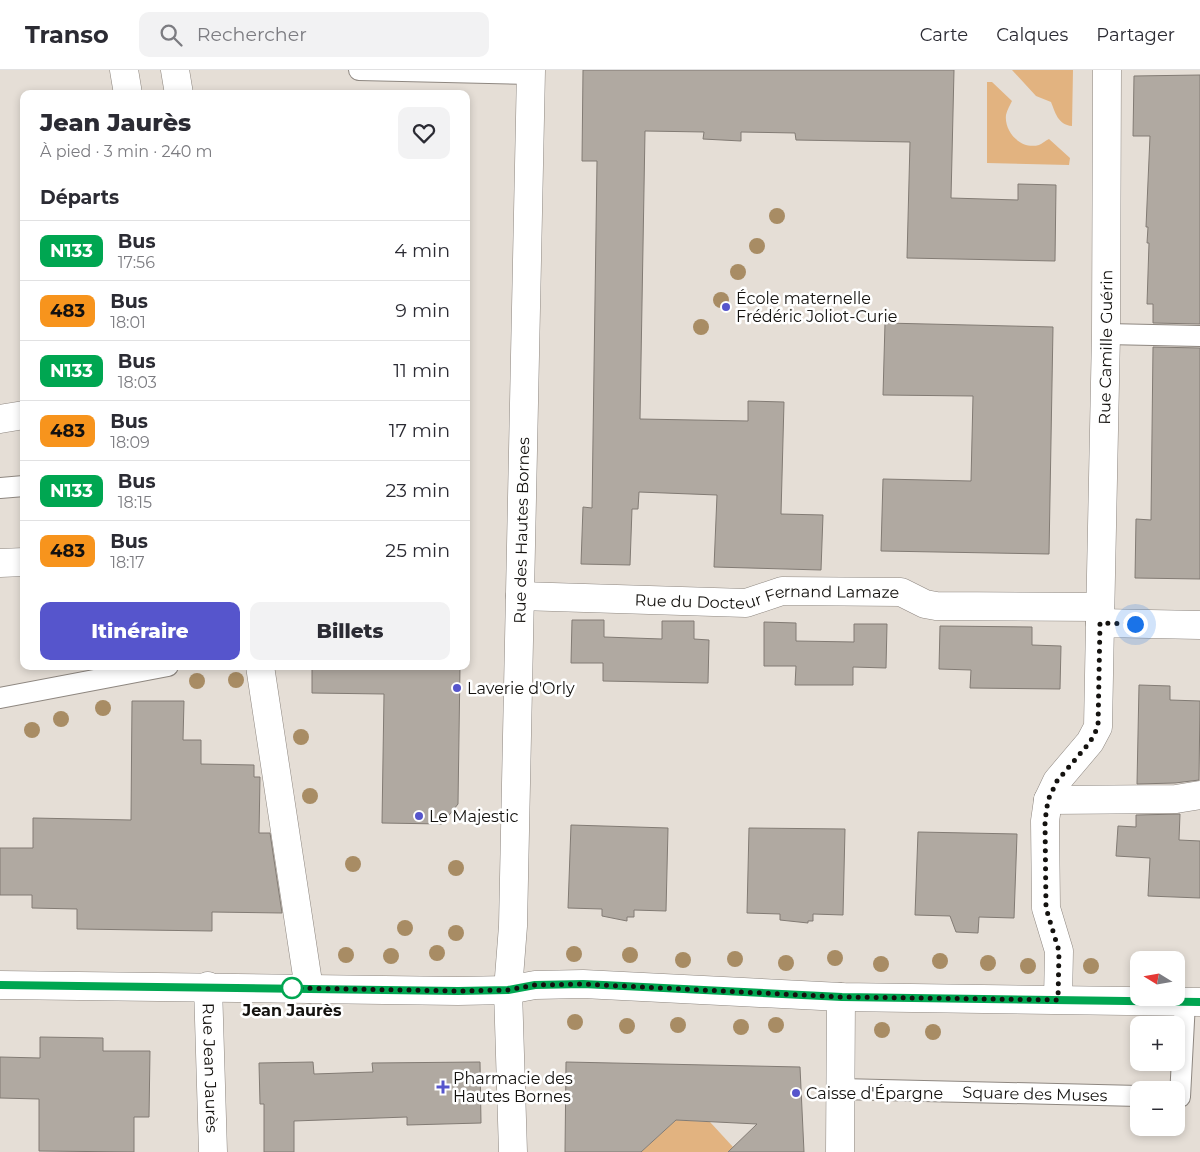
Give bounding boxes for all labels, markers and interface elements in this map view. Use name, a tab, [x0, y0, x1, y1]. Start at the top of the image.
search box	[139, 12, 489, 57]
text: Transo	[25, 20, 109, 49]
icon: search	[157, 21, 185, 49]
text: Rechercher	[197, 23, 307, 46]
text: Carte	[920, 24, 968, 46]
text: Calques	[996, 24, 1068, 46]
text: Partager	[1096, 24, 1175, 46]
button: heart	[398, 107, 450, 159]
text: Jean Jaurès	[40, 108, 191, 137]
text: À pied · 3 min · 240 m	[40, 142, 213, 161]
text: Départs	[40, 186, 119, 209]
text: Bus	[118, 230, 156, 253]
text: 4 min	[394, 239, 450, 262]
text: N133	[50, 240, 93, 262]
text: 17:56	[118, 253, 155, 272]
street label: Rue Camille Guérin	[1095, 270, 1116, 425]
place label: École maternelle Frédéric Joliot-Curie	[736, 289, 898, 326]
text: Bus	[110, 290, 148, 313]
text: 9 min	[395, 299, 450, 322]
text: 483	[50, 300, 85, 322]
marker: École maternelle Frédéric Joliot-Curie	[720, 301, 732, 313]
text: 18:01	[110, 313, 146, 332]
text: Bus	[118, 350, 156, 373]
text: 11 min	[393, 359, 450, 382]
text: N133	[50, 360, 93, 382]
text: 18:03	[118, 373, 157, 392]
text: Bus	[110, 410, 148, 433]
text: 17 min	[389, 419, 450, 442]
text: 483	[50, 420, 85, 442]
text: 18:09	[110, 433, 150, 452]
street label: Rue des Hautes Bornes	[510, 437, 533, 624]
text: Bus	[118, 470, 156, 493]
text: 23 min	[385, 479, 450, 502]
text: N133	[50, 480, 93, 502]
text: 18:15	[118, 493, 152, 512]
text: Bus	[110, 530, 148, 553]
text: 25 min	[385, 539, 450, 562]
text: 483	[50, 540, 85, 562]
text: 18:17	[110, 553, 145, 572]
street label: Rue du Docteur Fernand Lamaze	[634, 582, 899, 613]
button: Itinéraire	[40, 602, 240, 660]
button: Billets	[250, 602, 450, 660]
your location	[1123, 612, 1148, 637]
place label: Laverie d'Orly	[467, 679, 575, 698]
marker: Laverie d'Orly	[451, 682, 463, 694]
place label: Le Majestic	[429, 807, 519, 826]
marker: Le Majestic	[413, 810, 425, 822]
north arrow	[1130, 951, 1185, 1006]
map controls	[1130, 951, 1185, 1136]
marker: Jean Jaurès	[281, 977, 303, 999]
place label: Jean Jaurès	[242, 1001, 342, 1020]
street label: Rue Jean Jaurès	[199, 1003, 221, 1133]
button: +	[1130, 1016, 1185, 1071]
place label: Pharmacie des Hautes Bornes	[453, 1069, 573, 1106]
marker: Pharmacie des Hautes Bornes	[437, 1081, 449, 1093]
button: −	[1130, 1081, 1185, 1136]
street label: Square des Muses	[962, 1083, 1108, 1105]
place label: Caisse d'Épargne	[806, 1084, 943, 1103]
marker: Caisse d'Épargne	[790, 1087, 802, 1099]

